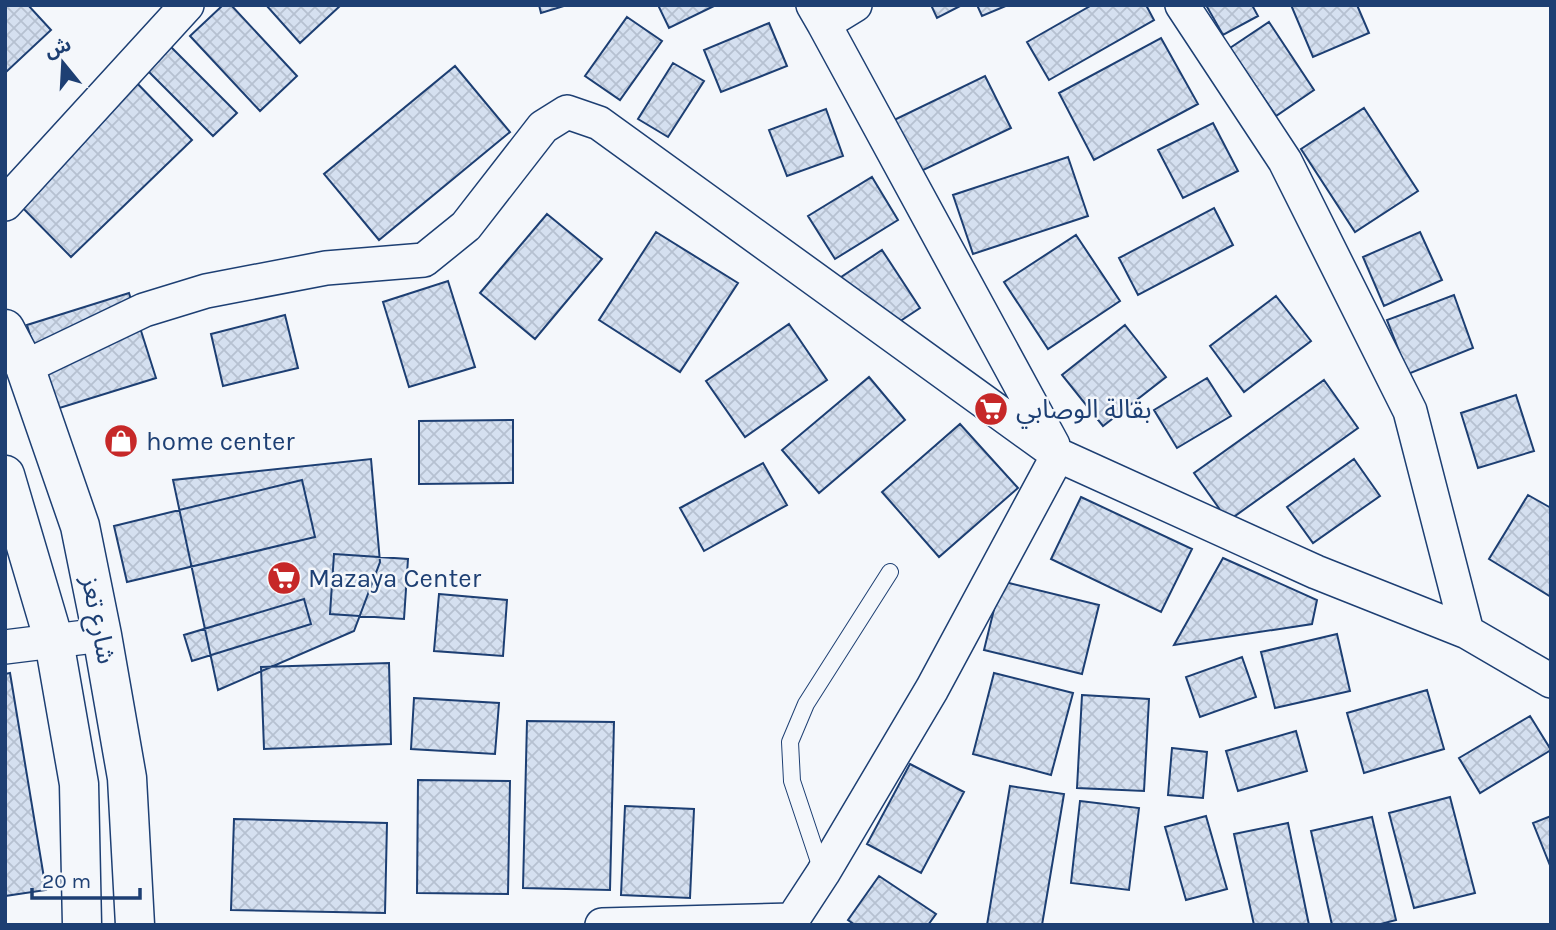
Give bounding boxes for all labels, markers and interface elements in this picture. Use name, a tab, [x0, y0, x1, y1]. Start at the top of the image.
north arrow	[28, 28, 98, 98]
text: ش	[42, 33, 74, 62]
supermarket icon: بقالة الوصابي	[972, 390, 1010, 428]
place label: بقالة الوصابي	[1016, 394, 1151, 429]
shop icon: home center	[102, 422, 140, 460]
place label: home center	[146, 426, 295, 457]
supermarket icon: Mazaya Center	[265, 559, 303, 597]
place label: Mazaya Center	[308, 563, 482, 594]
street label: شارع تعز	[72, 573, 122, 667]
scale bar	[32, 856, 140, 900]
text: 20 m	[42, 869, 91, 893]

